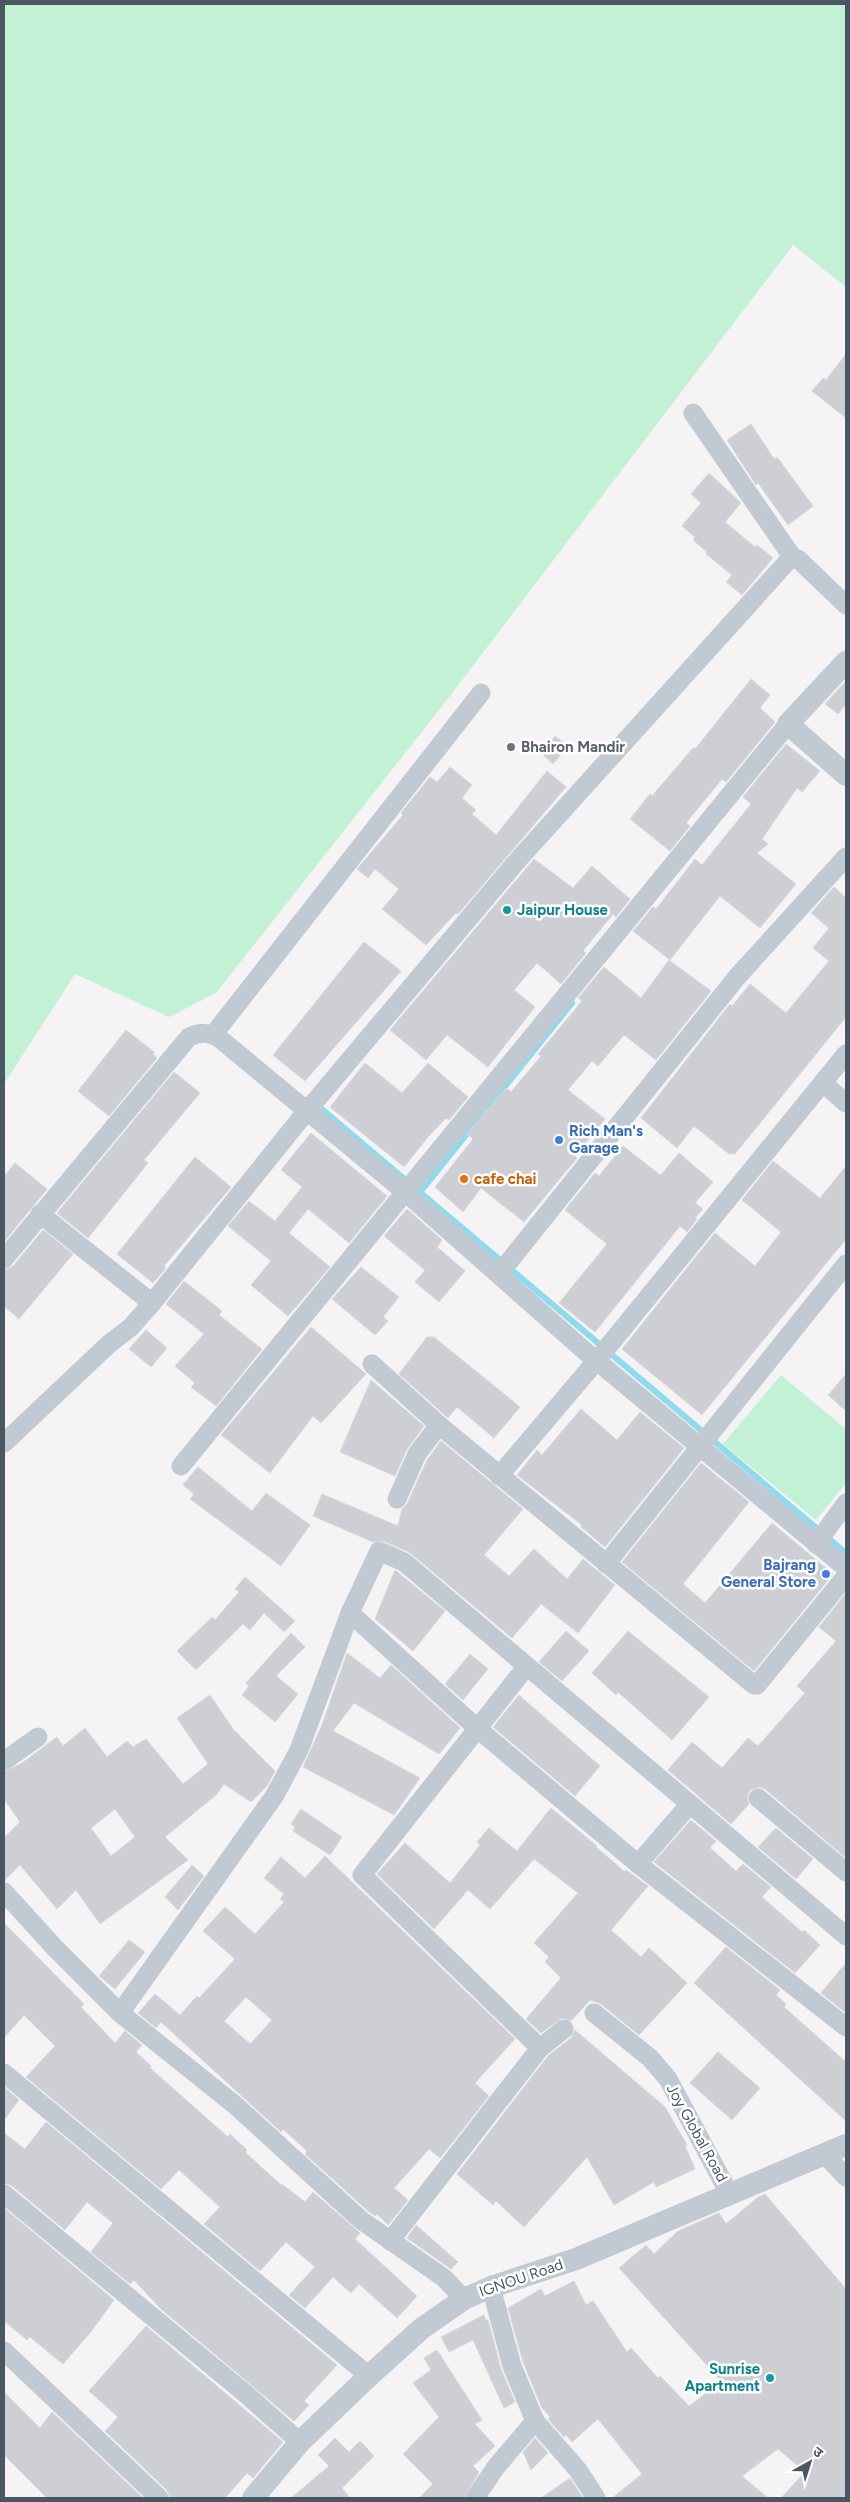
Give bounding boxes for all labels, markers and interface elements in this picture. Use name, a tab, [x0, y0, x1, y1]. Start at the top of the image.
place label: Bhairon Mandir	[521, 738, 625, 756]
marker: Bhairon Mandir	[505, 741, 517, 753]
place label: Jaipur House	[517, 901, 608, 919]
marker: Jaipur House	[501, 904, 513, 916]
place label: Rich Man's Garage	[569, 1122, 643, 1157]
marker: Rich Man's Garage	[553, 1134, 565, 1146]
place label: cafe chai	[474, 1170, 537, 1188]
marker: cafe chai	[458, 1173, 470, 1185]
place label: Bajrang General Store	[721, 1556, 817, 1591]
marker: Bajrang General Store	[820, 1568, 832, 1580]
street label: Joy Global Road	[663, 2081, 731, 2185]
street label: IGNOU Road	[477, 2255, 565, 2301]
place label: Sunrise Apartment	[685, 2360, 761, 2395]
marker: Sunrise Apartment	[764, 2372, 776, 2384]
north arrow	[785, 2437, 835, 2487]
text: उ	[809, 2443, 827, 2462]

